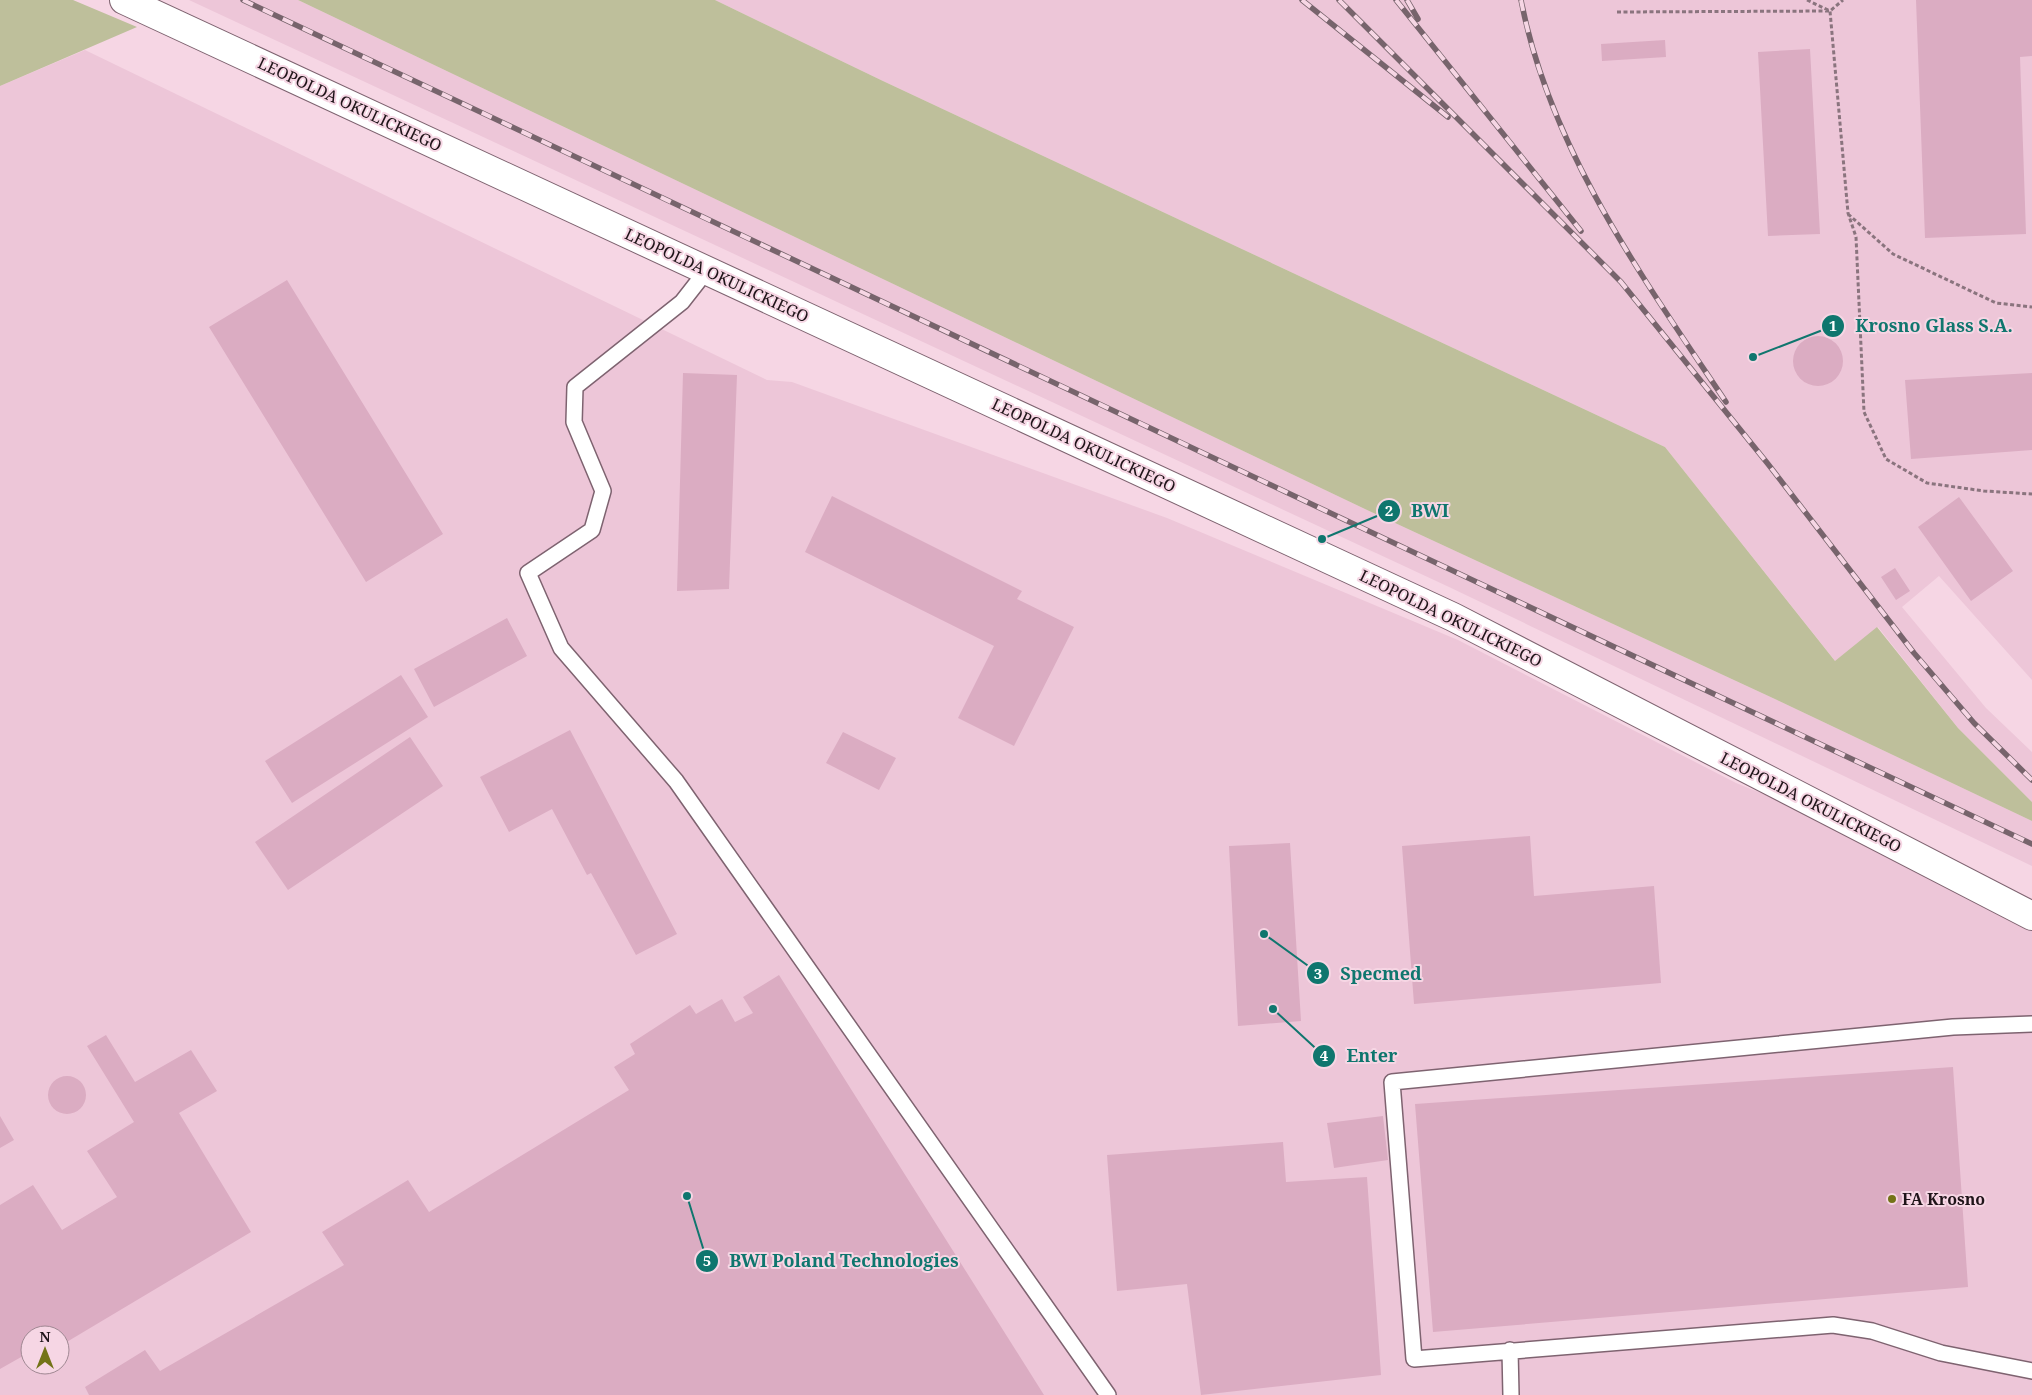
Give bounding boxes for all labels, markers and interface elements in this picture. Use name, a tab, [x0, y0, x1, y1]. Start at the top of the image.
street label: LEOPOLDA OKULICKIEGO	[254, 52, 446, 156]
street label: LEOPOLDA OKULICKIEGO	[621, 223, 813, 327]
callout: Krosno Glass S.A.	[1820, 309, 2023, 342]
text: Krosno Glass S.A.	[1855, 313, 2013, 337]
text: 1	[1829, 315, 1837, 335]
street label: LEOPOLDA OKULICKIEGO	[988, 393, 1180, 497]
callout: BWI	[1376, 494, 1459, 527]
text: BWI	[1411, 498, 1449, 522]
text: 2	[1385, 500, 1393, 520]
street label: LEOPOLDA OKULICKIEGO	[1356, 564, 1546, 672]
street label: LEOPOLDA OKULICKIEGO	[1717, 747, 1905, 857]
callout: Specmed	[1305, 957, 1432, 990]
text: Specmed	[1340, 961, 1422, 985]
text: 3	[1314, 963, 1322, 983]
callout: Enter	[1311, 1039, 1407, 1072]
text: Enter	[1347, 1043, 1398, 1067]
text: 4	[1320, 1045, 1329, 1065]
place label: FA Krosno	[1902, 1188, 1985, 1210]
marker: FA Krosno	[1886, 1193, 1898, 1205]
callout: BWI Poland Technologies	[695, 1244, 969, 1277]
text: BWI Poland Technologies	[729, 1248, 959, 1272]
text: 5	[703, 1250, 711, 1270]
north arrow	[20, 1325, 70, 1375]
text: N	[39, 1327, 51, 1346]

